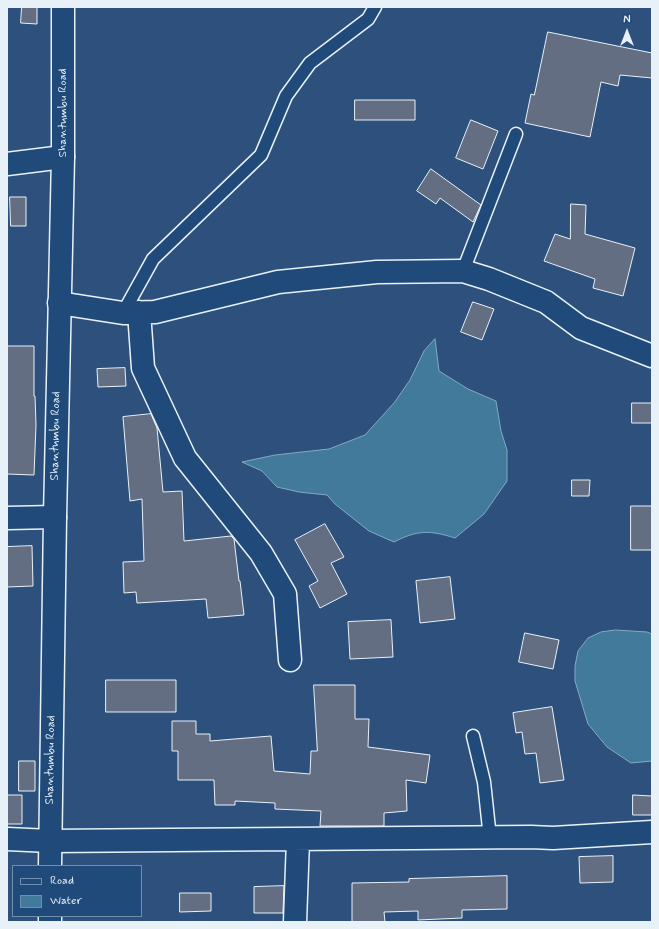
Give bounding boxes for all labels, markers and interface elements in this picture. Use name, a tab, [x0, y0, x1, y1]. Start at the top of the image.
north arrow	[607, 12, 647, 52]
text: N	[623, 13, 631, 27]
street label: Shantumbu Road	[56, 68, 70, 158]
street label: Shantumbu Road	[48, 391, 64, 481]
street label: Shantumbu Road	[43, 715, 59, 805]
legend	[12, 865, 142, 917]
text: Road	[50, 873, 74, 889]
text: Water	[50, 893, 82, 909]

